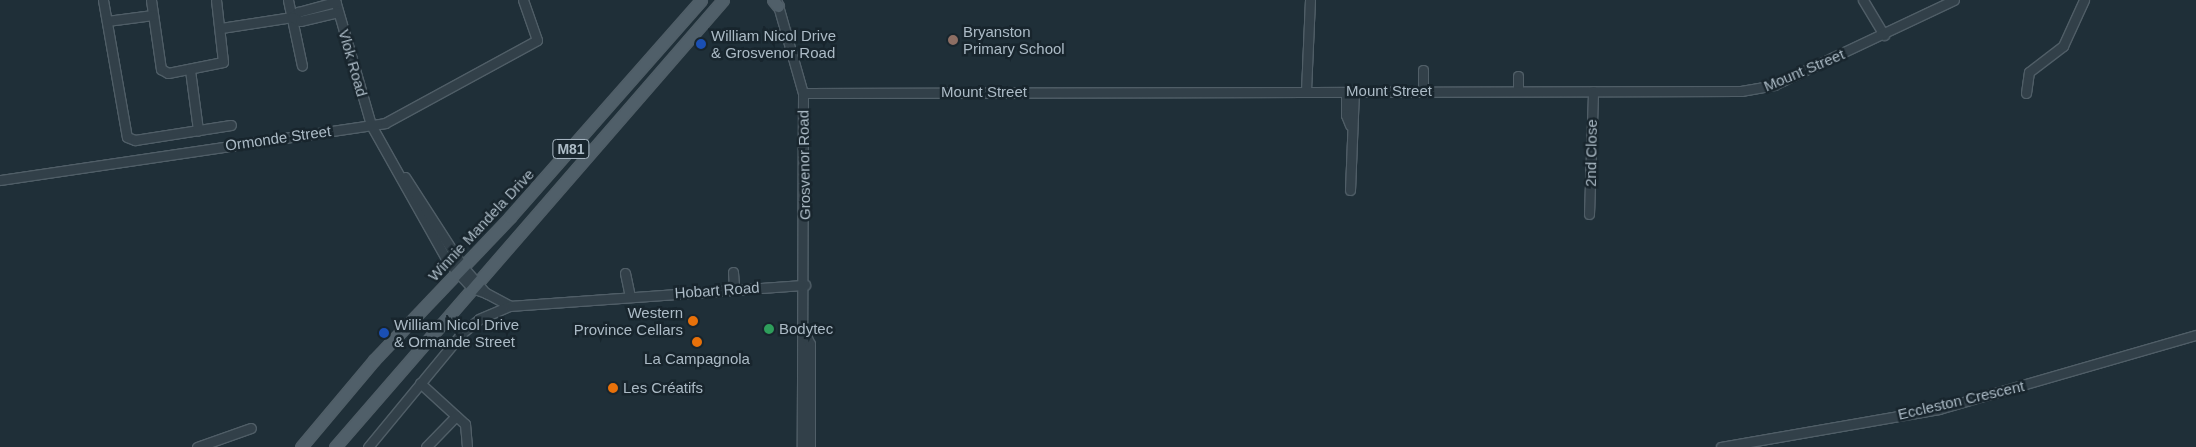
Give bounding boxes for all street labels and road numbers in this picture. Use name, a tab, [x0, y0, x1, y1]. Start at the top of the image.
street label: Vlok Road	[335, 27, 371, 99]
street label: Mount Street	[1761, 45, 1847, 95]
street label: Mount Street	[1346, 82, 1432, 100]
street label: Mount Street	[941, 83, 1027, 101]
street label: Grosvenor Road	[794, 110, 814, 220]
street label: 2nd Close	[1581, 119, 1601, 187]
street label: Ormonde Street	[224, 122, 332, 154]
road number: M81	[552, 138, 590, 160]
street label: Winnie Mandela Drive	[424, 165, 538, 285]
street label: Hobart Road	[674, 278, 760, 302]
street label: Eccleston Crescent	[1896, 377, 2026, 423]

